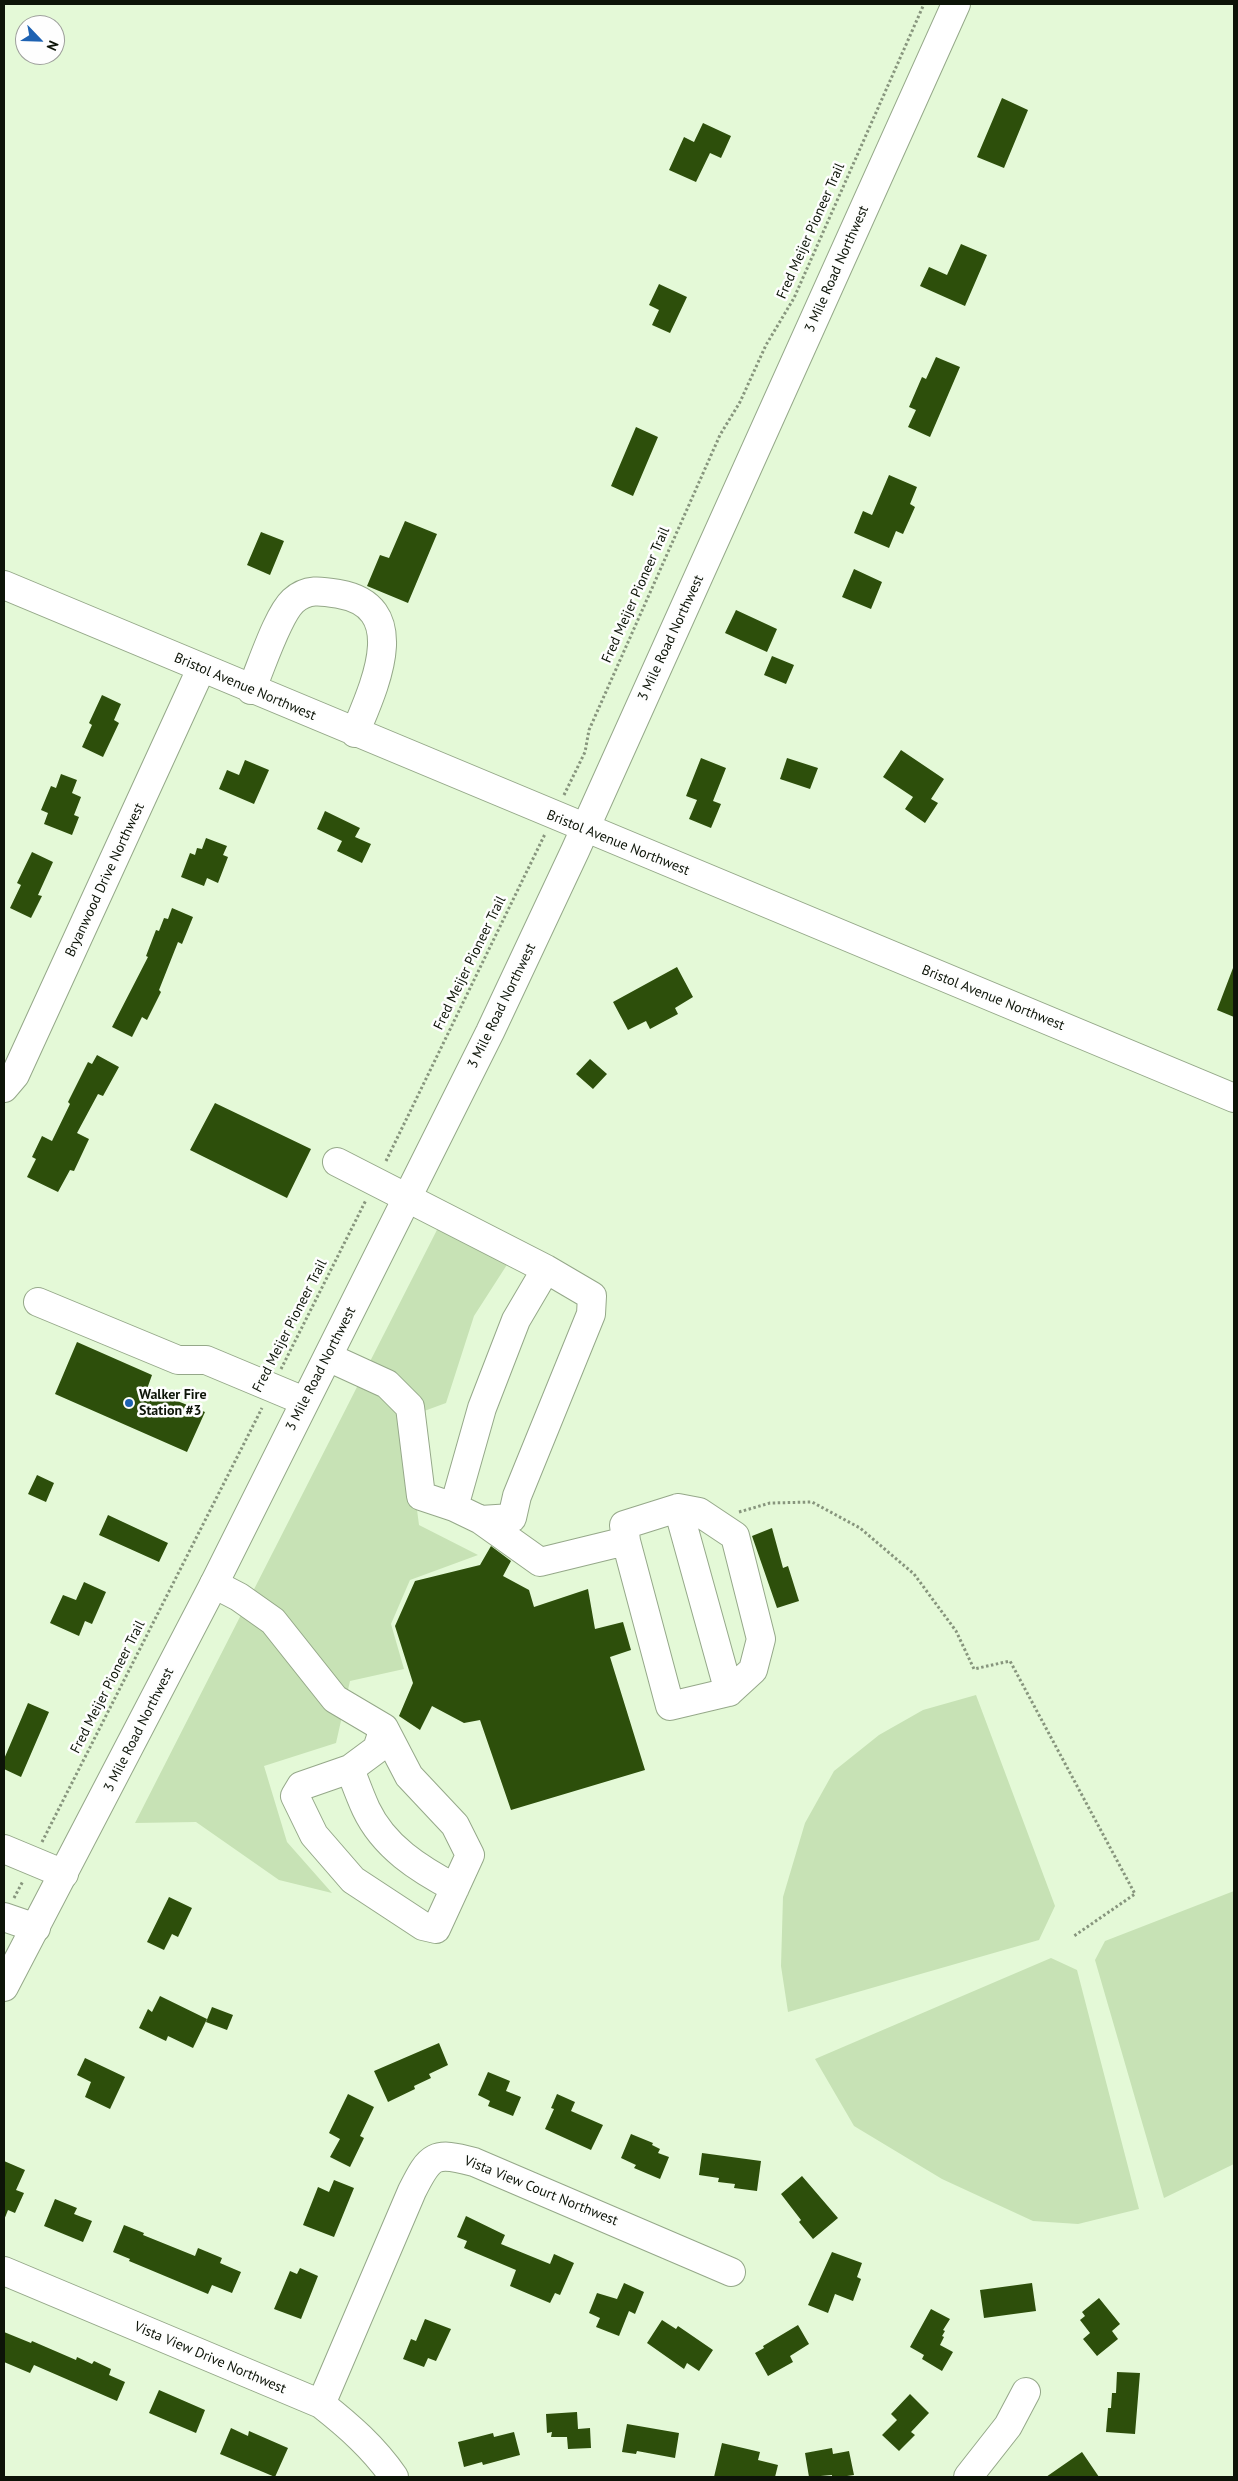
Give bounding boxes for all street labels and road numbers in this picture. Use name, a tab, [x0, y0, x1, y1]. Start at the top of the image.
street label: Fred Meijer Pioneer Trail	[773, 161, 849, 301]
street label: 3 Mile Road Northwest	[801, 203, 873, 335]
street label: Fred Meijer Pioneer Trail	[598, 525, 674, 665]
street label: 3 Mile Road Northwest	[634, 572, 708, 704]
street label: Bristol Avenue Northwest	[172, 650, 318, 724]
street label: Bryanwood Drive Northwest	[62, 800, 148, 960]
street label: Bristol Avenue Northwest	[544, 807, 692, 879]
street label: Fred Meijer Pioneer Trail	[430, 893, 510, 1033]
street label: 3 Mile Road Northwest	[464, 941, 540, 1071]
street label: Bristol Avenue Northwest	[919, 962, 1067, 1034]
street label: Fred Meijer Pioneer Trail	[249, 1257, 331, 1395]
street label: 3 Mile Road Northwest	[282, 1304, 360, 1434]
street label: Fred Meijer Pioneer Trail	[67, 1618, 149, 1756]
street label: 3 Mile Road Northwest	[100, 1665, 178, 1795]
street label: Vista View Court Northwest	[462, 2152, 620, 2230]
street label: Vista View Drive Northwest	[132, 2318, 288, 2398]

